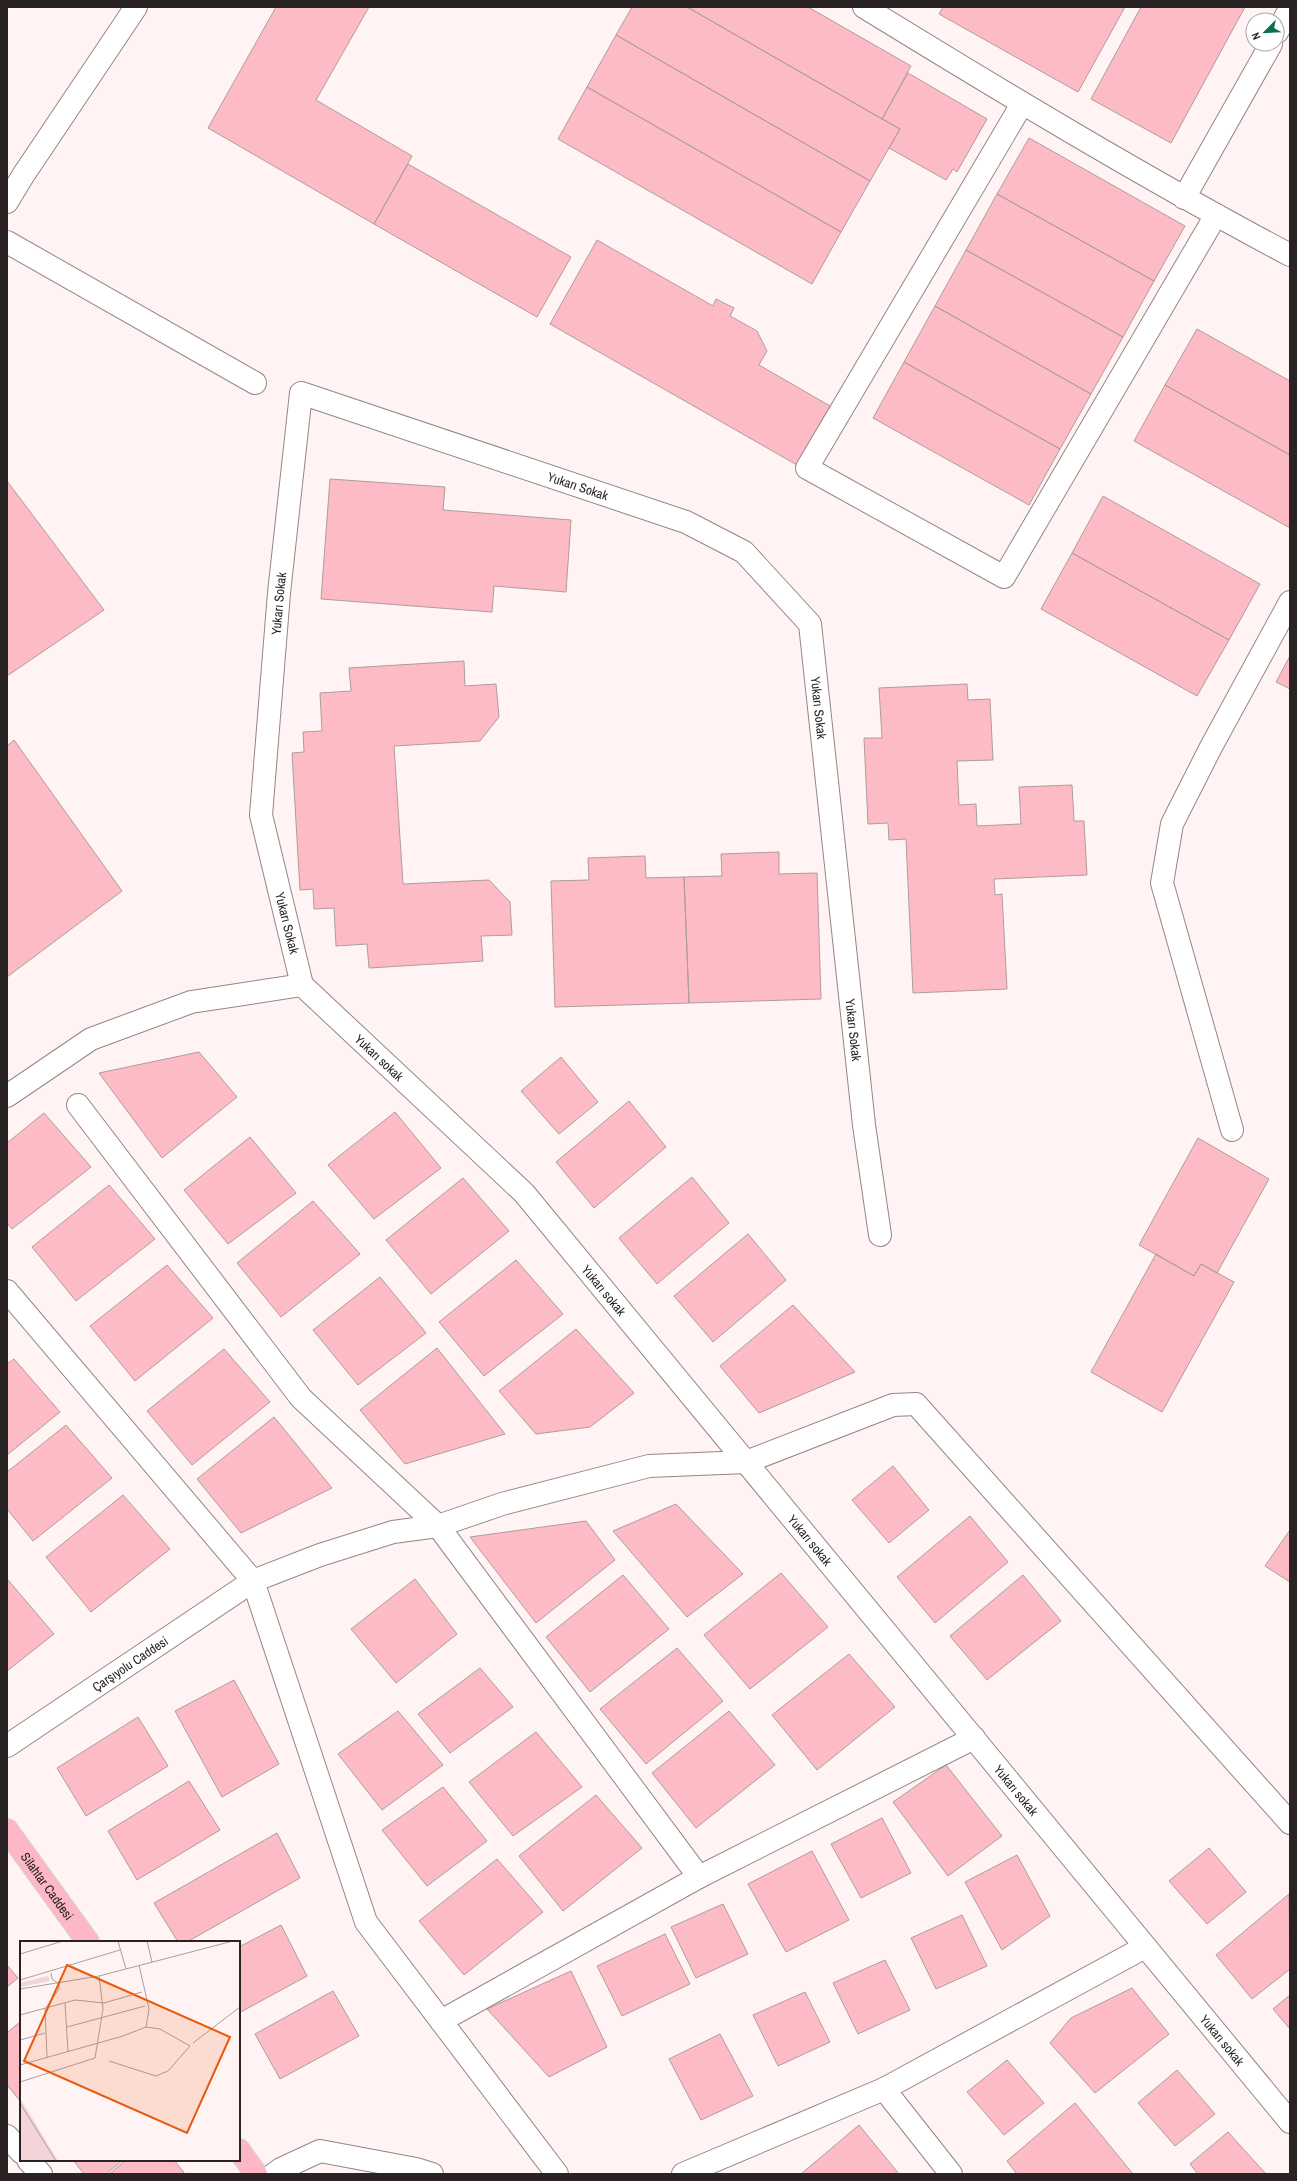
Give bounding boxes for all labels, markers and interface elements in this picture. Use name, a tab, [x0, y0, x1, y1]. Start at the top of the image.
north arrow	[1245, 12, 1285, 52]
text: N	[1248, 30, 1264, 42]
street label: Yukarı Sokak	[546, 468, 611, 504]
street label: Yukarı Sokak	[267, 571, 290, 636]
street label: Yukarı Sokak	[807, 675, 831, 741]
street label: Yukarı Sokak	[271, 890, 303, 956]
street label: Yukarı Sokak	[842, 998, 866, 1063]
street label: Yukarı sokak	[351, 1030, 408, 1085]
street label: Yukarı sokak	[578, 1261, 630, 1320]
street label: Yukarı sokak	[784, 1511, 837, 1570]
street label: Çarşıyolu Caddesi	[89, 1632, 171, 1695]
street label: Yukarı sokak	[990, 1761, 1043, 1820]
street label: Silahtar Caddesi	[17, 1849, 78, 1923]
inset map	[20, 1941, 240, 2161]
street label: Yukarı sokak	[1196, 2011, 1249, 2069]

